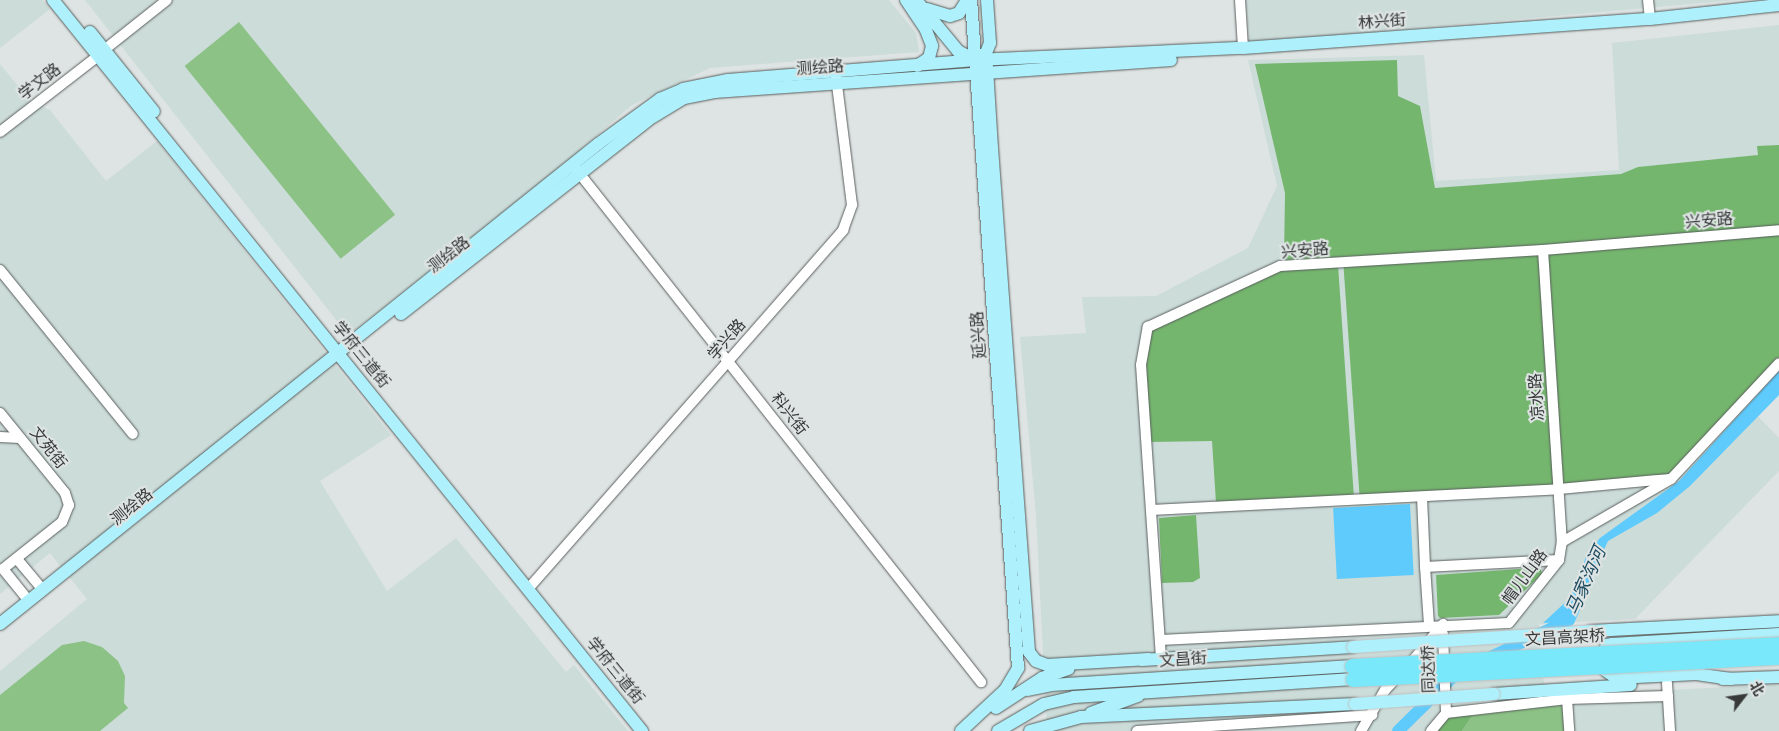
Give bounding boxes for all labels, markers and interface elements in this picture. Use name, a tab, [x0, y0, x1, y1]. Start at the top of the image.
street label: 林兴街	[1357, 11, 1407, 33]
street label: 测绘路	[795, 57, 845, 79]
street label: 学文路	[15, 60, 65, 104]
street label: 兴安路	[1684, 209, 1734, 233]
street label: 测绘路	[424, 233, 474, 277]
street label: 兴安路	[1280, 239, 1330, 263]
street label: 延兴路	[968, 310, 990, 360]
street label: 学兴路	[704, 316, 750, 364]
street label: 学府三道街	[328, 318, 394, 392]
street label: 凉水路	[1526, 372, 1548, 422]
street label: 科兴街	[767, 389, 811, 439]
street label: 文苑街	[25, 423, 71, 473]
street label: 测绘路	[107, 484, 157, 530]
water label: 马家沟河	[1561, 544, 1611, 618]
street label: 帽儿山路	[1498, 545, 1552, 609]
street label: 文昌高架桥	[1525, 626, 1605, 650]
street label: 学府三道街	[582, 634, 648, 708]
street label: 同达桥	[1419, 645, 1439, 693]
street label: 文昌街	[1158, 649, 1208, 671]
north arrow	[1719, 671, 1769, 721]
text: 北	[1746, 678, 1768, 699]

